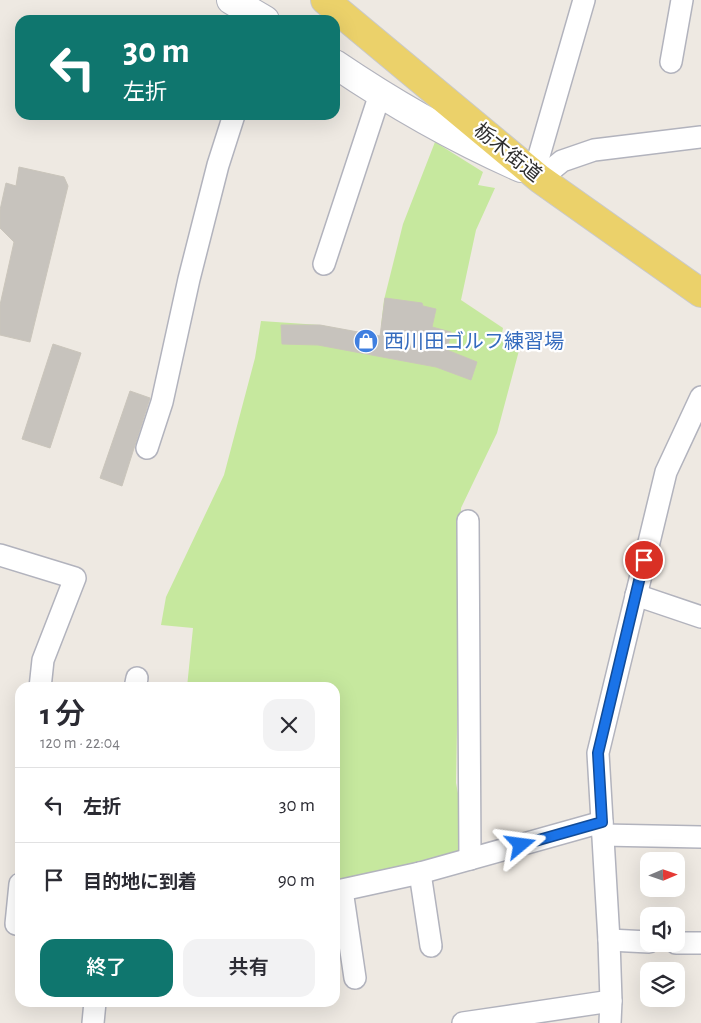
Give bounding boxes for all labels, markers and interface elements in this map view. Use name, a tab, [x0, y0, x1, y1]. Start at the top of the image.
text: 30 m	[123, 34, 190, 69]
icon: left	[40, 35, 105, 100]
text: 左折	[123, 81, 167, 103]
street label: 栃木街道	[470, 119, 545, 186]
shop icon: 西川田ゴルフ練習場	[353, 328, 379, 354]
place label: 西川田ゴルフ練習場	[384, 330, 564, 352]
pin	[623, 539, 665, 581]
icon: arrive	[630, 546, 658, 574]
button: close	[263, 699, 315, 751]
text: 1 分	[40, 700, 85, 730]
text: 120 m · 22:04	[40, 735, 120, 751]
icon: left	[40, 791, 68, 819]
text: 30 m	[279, 796, 315, 815]
text: 左折	[83, 798, 121, 817]
position arrow	[494, 818, 546, 870]
north arrow	[640, 852, 685, 898]
map controls	[640, 852, 685, 1007]
icon: arrive	[40, 866, 68, 894]
text: 90 m	[278, 871, 315, 890]
text: 目的地に到着	[83, 873, 197, 892]
button: sound	[640, 907, 685, 952]
button: 終了	[40, 939, 173, 997]
button: 共有	[183, 939, 315, 997]
button: layers	[640, 962, 685, 1007]

